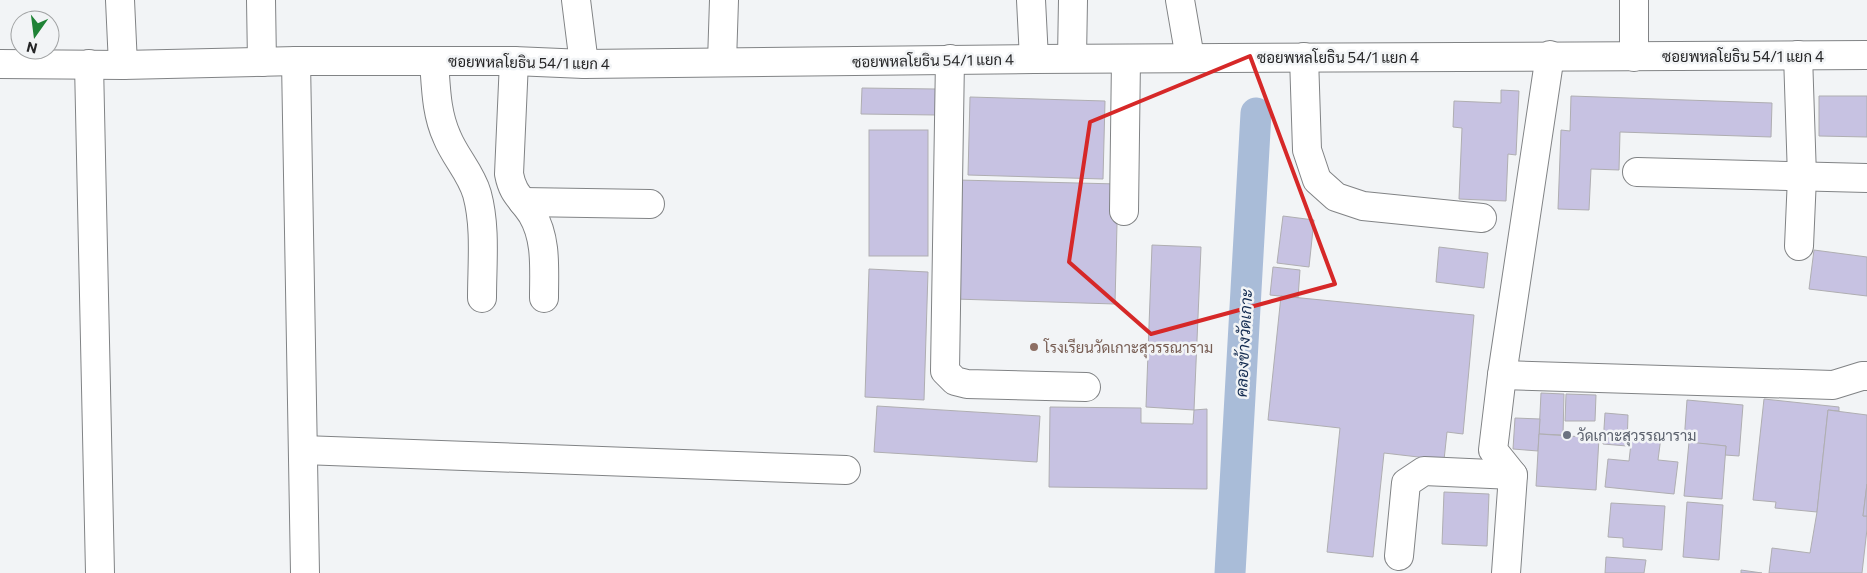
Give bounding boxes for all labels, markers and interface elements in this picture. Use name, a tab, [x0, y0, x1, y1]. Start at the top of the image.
north arrow	[10, 10, 60, 60]
text: N	[25, 39, 39, 58]
street label: ซอยพหลโยธิน 54/1 แยก 4	[1662, 47, 1824, 65]
street label: ซอยพหลโยธิน 54/1 แยก 4	[1257, 48, 1419, 66]
street label: ซอยพหลโยธิน 54/1 แยก 4	[852, 50, 1014, 70]
street label: ซอยพหลโยธิน 54/1 แยก 4	[448, 52, 610, 72]
water label: คลองข้างวัดเกาะ	[1230, 288, 1255, 398]
place label: โรงเรียนวัดเกาะสุวรรณาราม	[1043, 338, 1213, 359]
marker: โรงเรียนวัดเกาะสุวรรณาราม	[1028, 341, 1040, 353]
place label: วัดเกาะสุวรรณาราม	[1577, 426, 1697, 447]
marker: วัดเกาะสุวรรณาราม	[1561, 429, 1573, 441]

